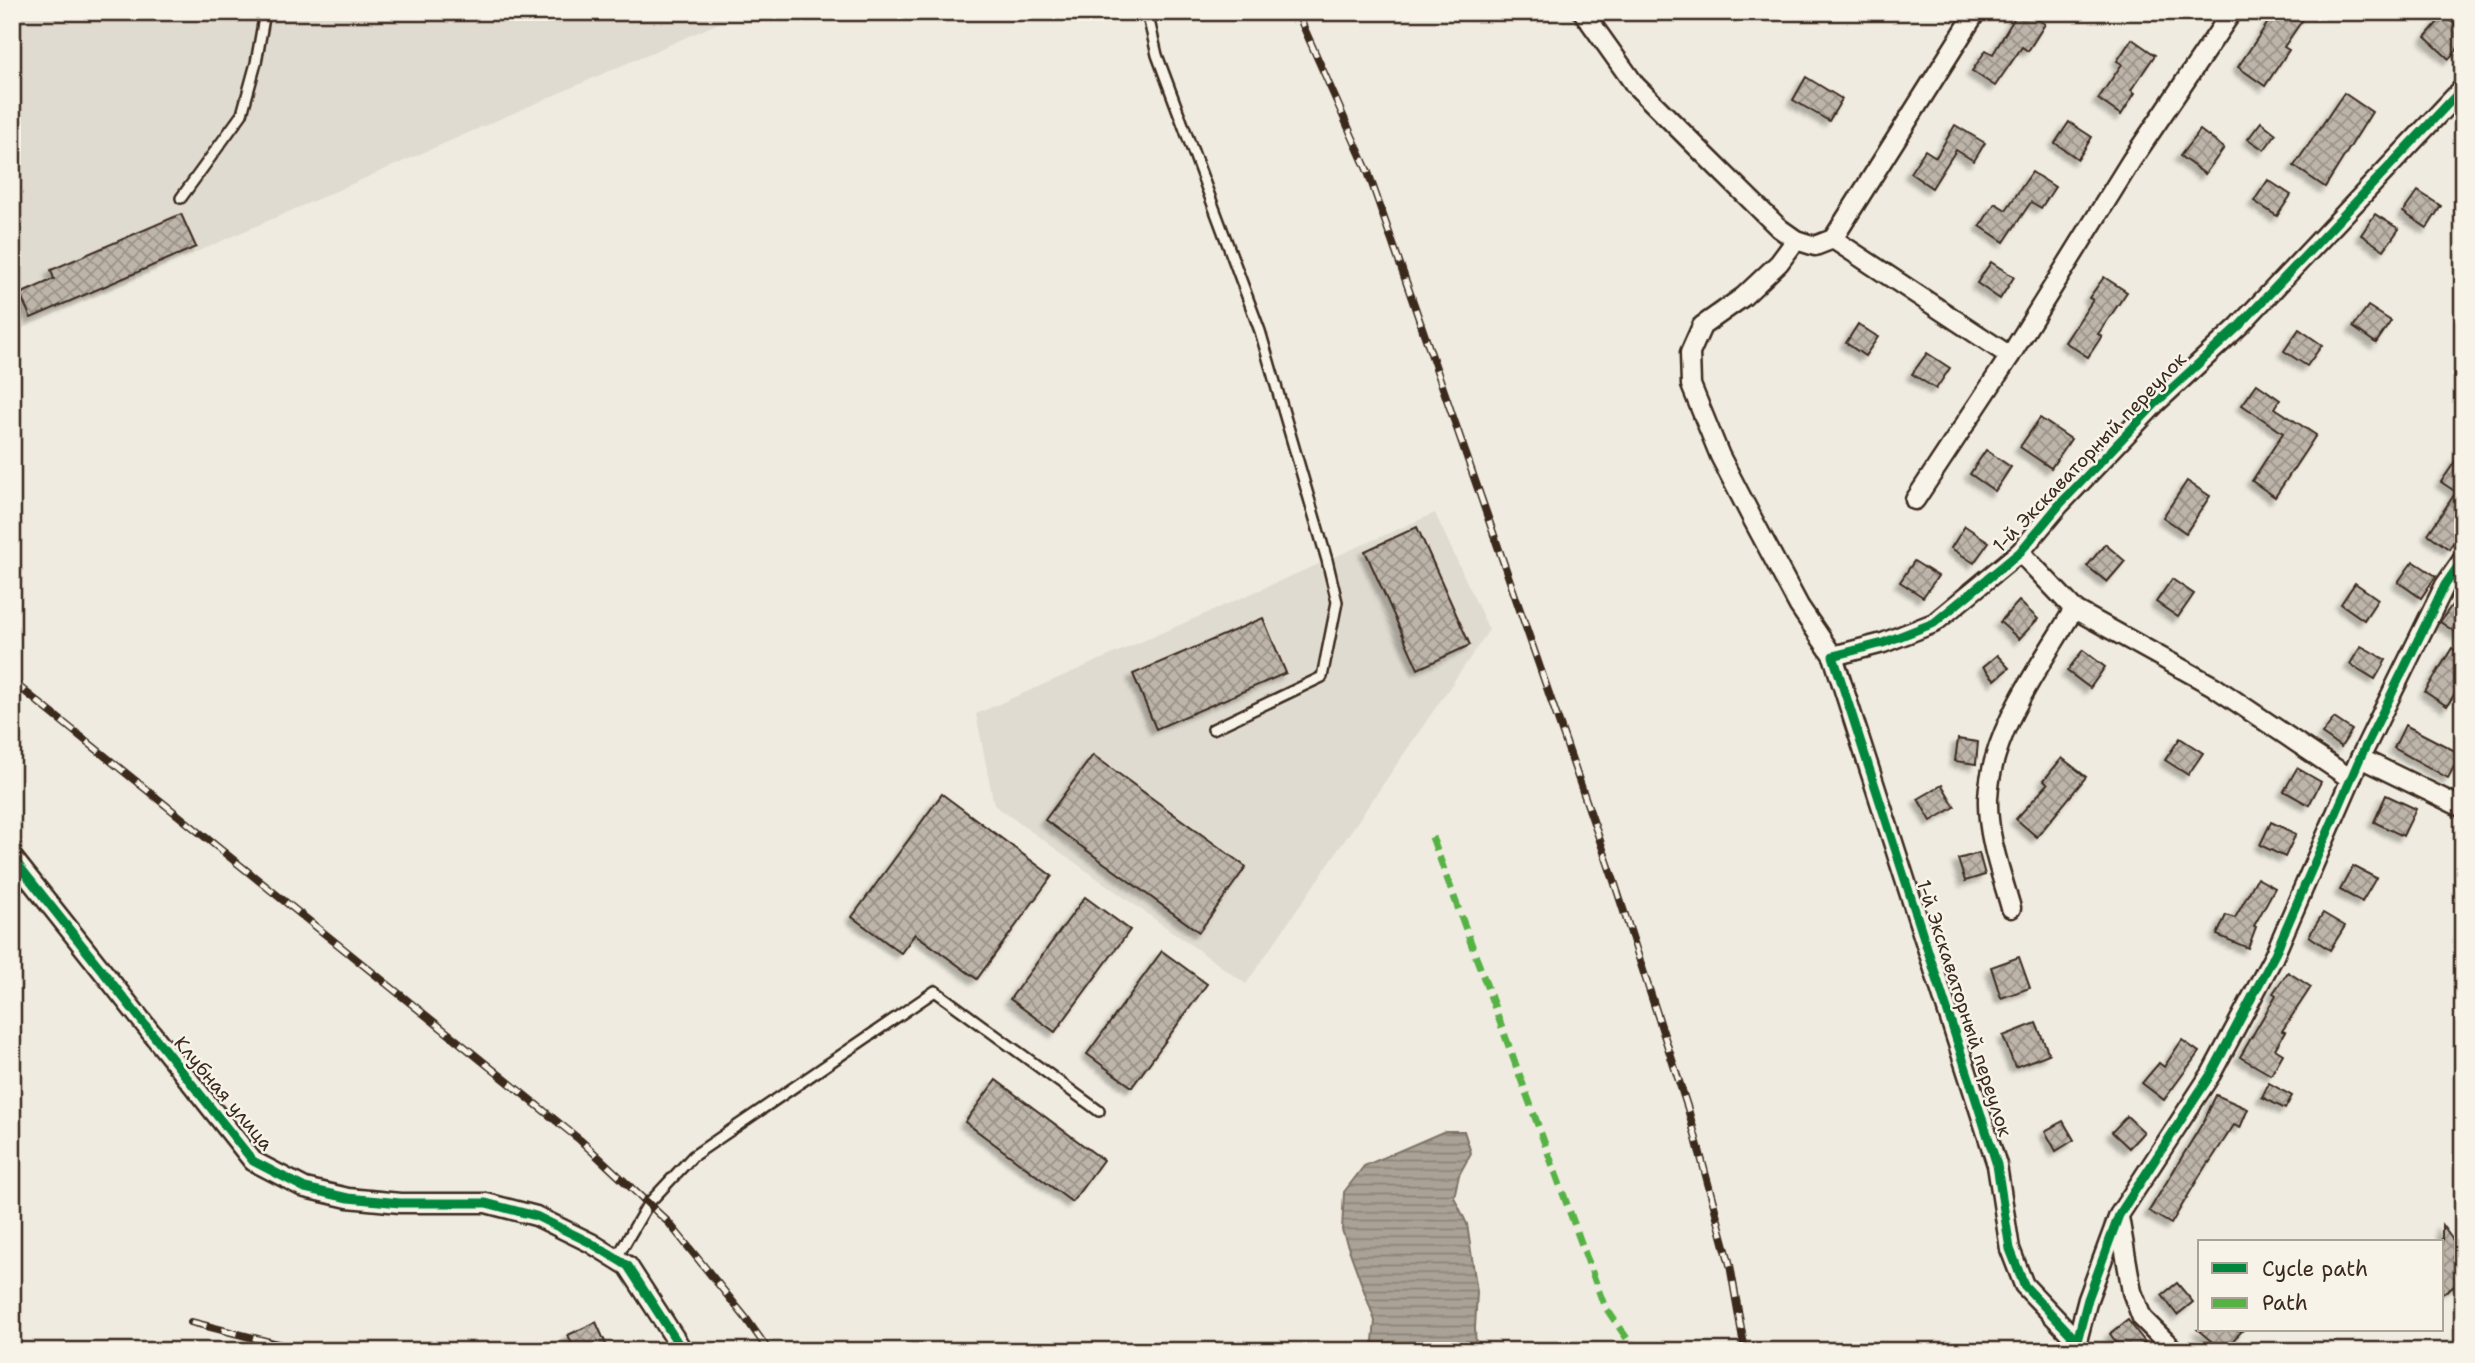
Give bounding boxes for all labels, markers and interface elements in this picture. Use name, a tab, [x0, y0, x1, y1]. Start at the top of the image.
street label: 1-й Экскаваторный переулок	[1987, 347, 2192, 558]
street label: 1-й Экскаваторный переулок	[1911, 877, 2018, 1140]
street label: Клубная улица	[168, 1031, 279, 1156]
legend	[2198, 1240, 2444, 1332]
text: Cycle path	[2262, 1255, 2368, 1283]
text: Path	[2262, 1289, 2308, 1317]

